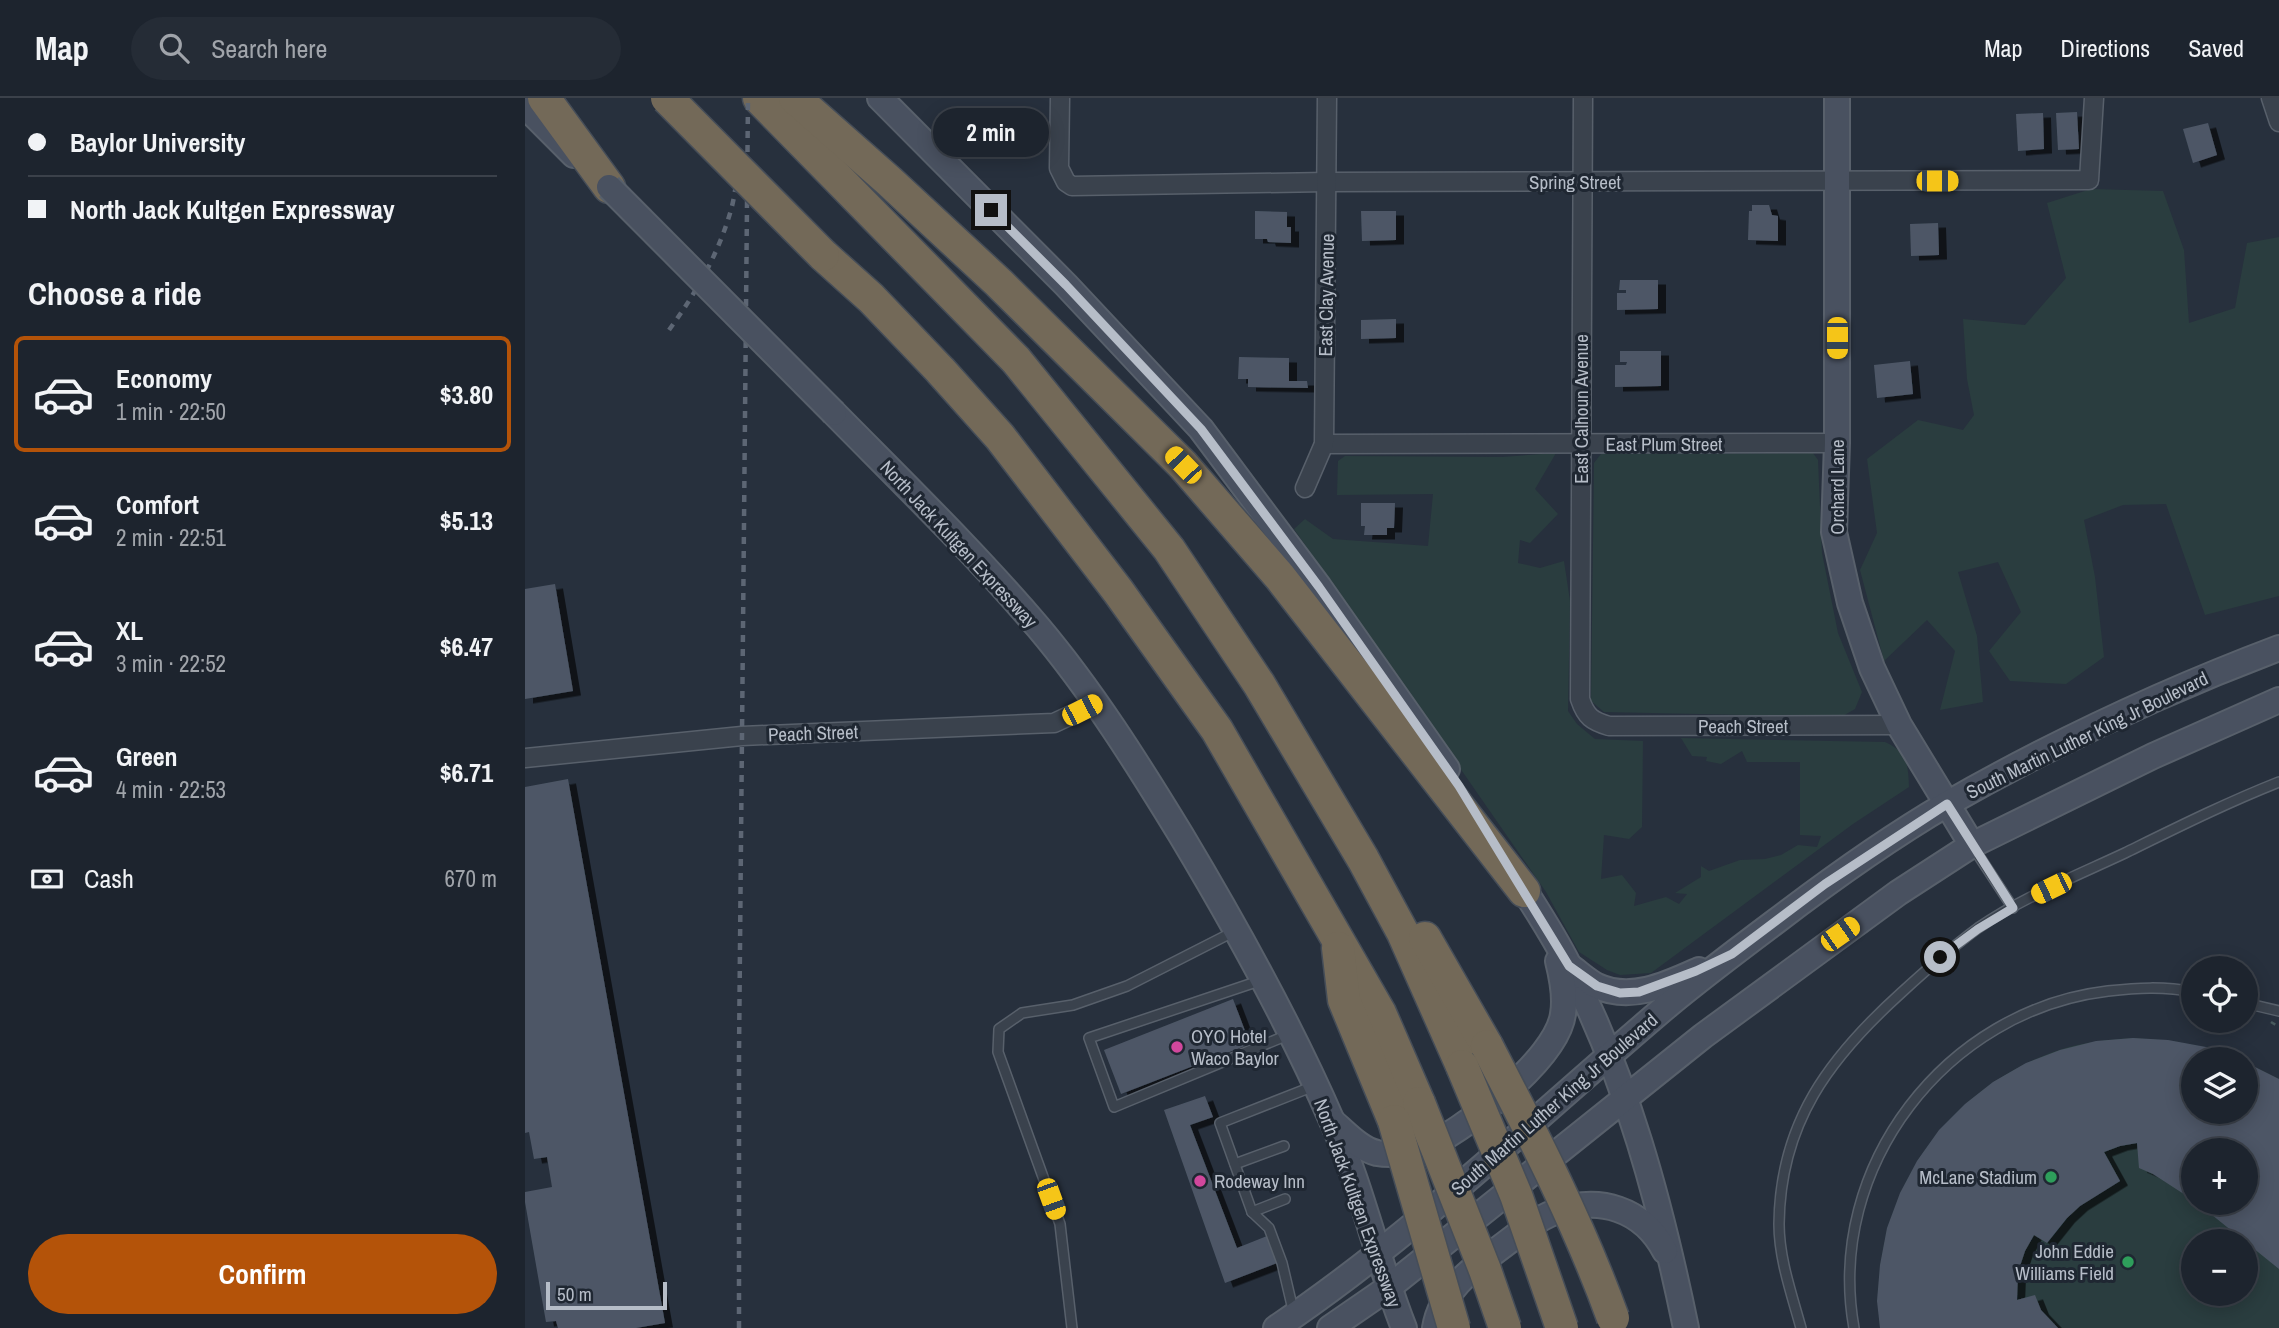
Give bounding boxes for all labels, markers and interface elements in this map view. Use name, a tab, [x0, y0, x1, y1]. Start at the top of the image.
search box	[131, 17, 621, 80]
text: Map	[35, 26, 89, 70]
icon: search	[155, 29, 193, 67]
text: Search here	[211, 31, 327, 66]
text: Map	[1984, 32, 2022, 64]
text: Directions	[2060, 32, 2150, 64]
text: Saved	[2188, 32, 2244, 64]
callout: 2 min	[933, 108, 1049, 158]
text: 2 min	[966, 117, 1016, 148]
text: Baylor University	[70, 125, 245, 160]
street label: Spring Street	[1529, 169, 1622, 195]
car	[1917, 171, 1959, 192]
text: North Jack Kultgen Expressway	[70, 192, 395, 227]
route end	[975, 194, 1007, 226]
street label: East Clay Avenue	[1312, 233, 1340, 357]
text: Choose a ride	[28, 272, 202, 315]
car	[1827, 317, 1848, 359]
street label: East Calhoun Avenue	[1568, 334, 1594, 484]
text: Economy	[116, 361, 212, 396]
icon: car	[32, 363, 95, 426]
text: $3.80	[440, 377, 493, 412]
text: 1 min · 22:50	[116, 396, 226, 427]
street label: East Plum Street	[1606, 431, 1723, 457]
street label: Orchard Lane	[1824, 439, 1850, 535]
car	[1161, 443, 1206, 487]
street label: North Jack Kultgen Expressway	[874, 455, 1044, 633]
text: Comfort	[116, 487, 199, 522]
icon: car	[32, 489, 95, 552]
text: $5.13	[440, 503, 493, 538]
text: 2 min · 22:51	[116, 522, 226, 553]
text: XL	[116, 613, 143, 648]
icon: car	[32, 615, 95, 678]
text: $6.47	[440, 629, 493, 664]
text: 3 min · 22:52	[116, 648, 226, 679]
street label: South Martin Luther King Jr Boulevard	[1962, 665, 2212, 805]
car	[1059, 691, 1106, 729]
street label: Peach Street	[1698, 713, 1789, 739]
street label: Peach Street	[768, 718, 859, 748]
text: Green	[116, 739, 178, 774]
icon: car	[32, 741, 95, 804]
text: $6.71	[440, 755, 493, 790]
text: 4 min · 22:53	[116, 774, 226, 805]
icon: cash	[28, 860, 66, 898]
text: Cash	[84, 861, 134, 896]
text: 670 m	[445, 863, 497, 894]
car	[2028, 869, 2075, 907]
car	[1817, 913, 1864, 955]
route start	[1924, 941, 1956, 973]
map controls	[2181, 956, 2258, 1306]
button: locate	[2181, 956, 2258, 1033]
street label: South Martin Luther King Jr Boulevard	[1445, 1007, 1663, 1201]
place label: OYO Hotel Waco Baylor	[1191, 1023, 1280, 1071]
marker: OYO Hotel Waco Baylor	[1169, 1039, 1185, 1055]
button: layers	[2181, 1047, 2258, 1124]
street label: North Jack Kultgen Expressway	[1308, 1095, 1408, 1311]
button: +	[2181, 1138, 2258, 1215]
place label: McLane Stadium	[1919, 1164, 2037, 1190]
place label: Rodeway Inn	[1214, 1168, 1305, 1194]
marker: McLane Stadium	[2043, 1169, 2059, 1185]
marker: Rodeway Inn	[1192, 1173, 1208, 1189]
car	[1034, 1176, 1069, 1222]
button: −	[2181, 1229, 2258, 1306]
button: Confirm	[28, 1234, 497, 1314]
place label: John Eddie Williams Field	[2015, 1238, 2114, 1286]
marker: John Eddie Williams Field	[2120, 1254, 2136, 1270]
scale bar	[546, 1279, 667, 1311]
text: 50 m	[557, 1281, 592, 1307]

